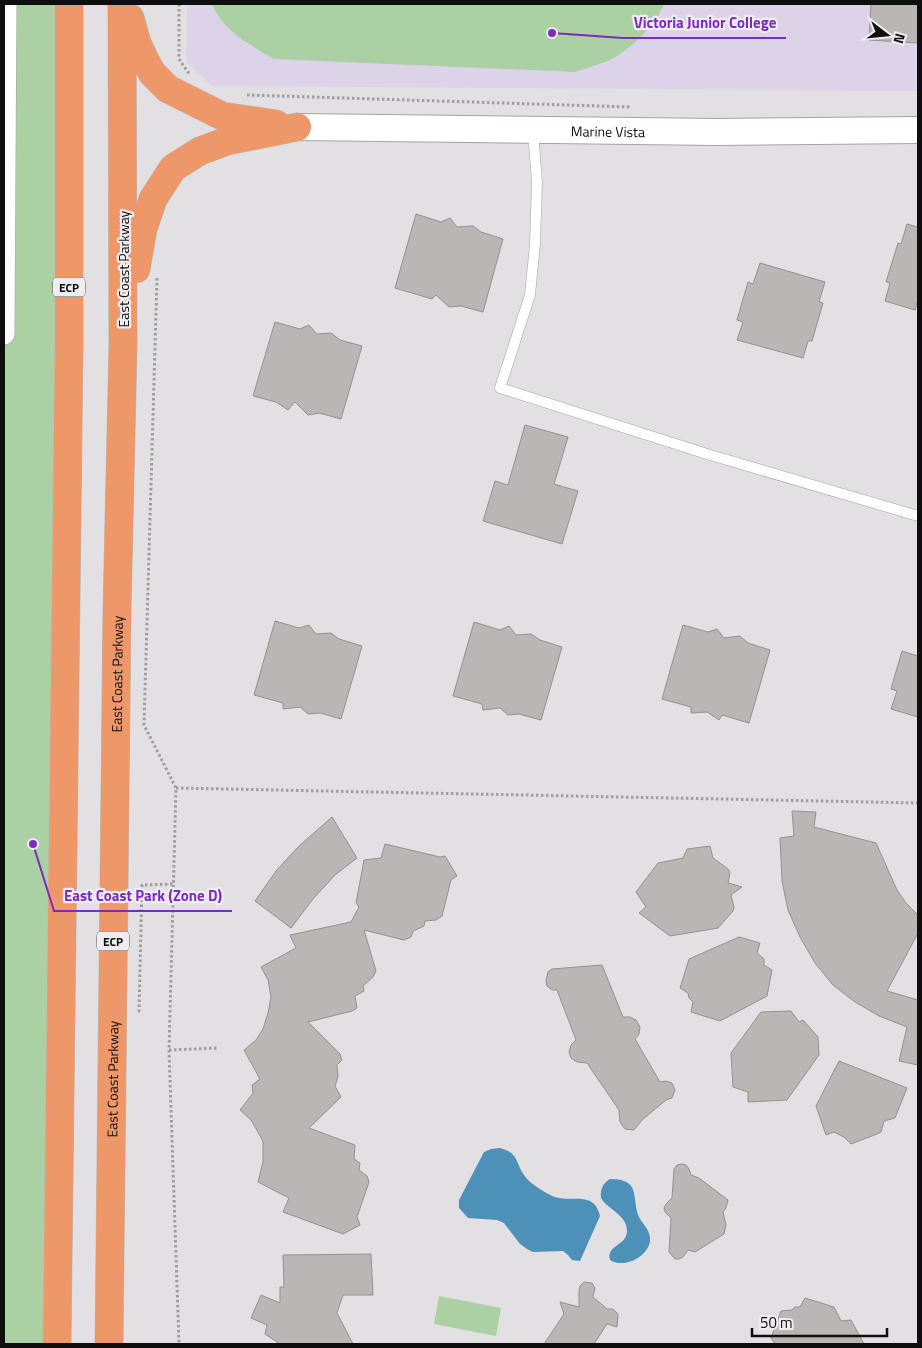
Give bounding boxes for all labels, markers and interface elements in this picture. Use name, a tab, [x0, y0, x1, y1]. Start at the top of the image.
callout: Victoria Junior College	[623, 8, 786, 38]
north arrow	[862, 10, 912, 60]
text: Victoria Junior College	[634, 11, 777, 34]
text: N	[889, 31, 911, 46]
street label: Marine Vista	[571, 120, 645, 142]
street label: East Coast Parkway	[113, 210, 134, 327]
road number: ECP	[53, 278, 85, 296]
street label: East Coast Parkway	[105, 615, 127, 733]
callout: East Coast Park (Zone D)	[54, 881, 232, 911]
text: East Coast Park (Zone D)	[64, 884, 222, 907]
road number: ECP	[97, 931, 129, 950]
street label: East Coast Parkway	[101, 1020, 123, 1138]
scale bar	[752, 1306, 887, 1338]
text: 50 m	[760, 1311, 793, 1334]

